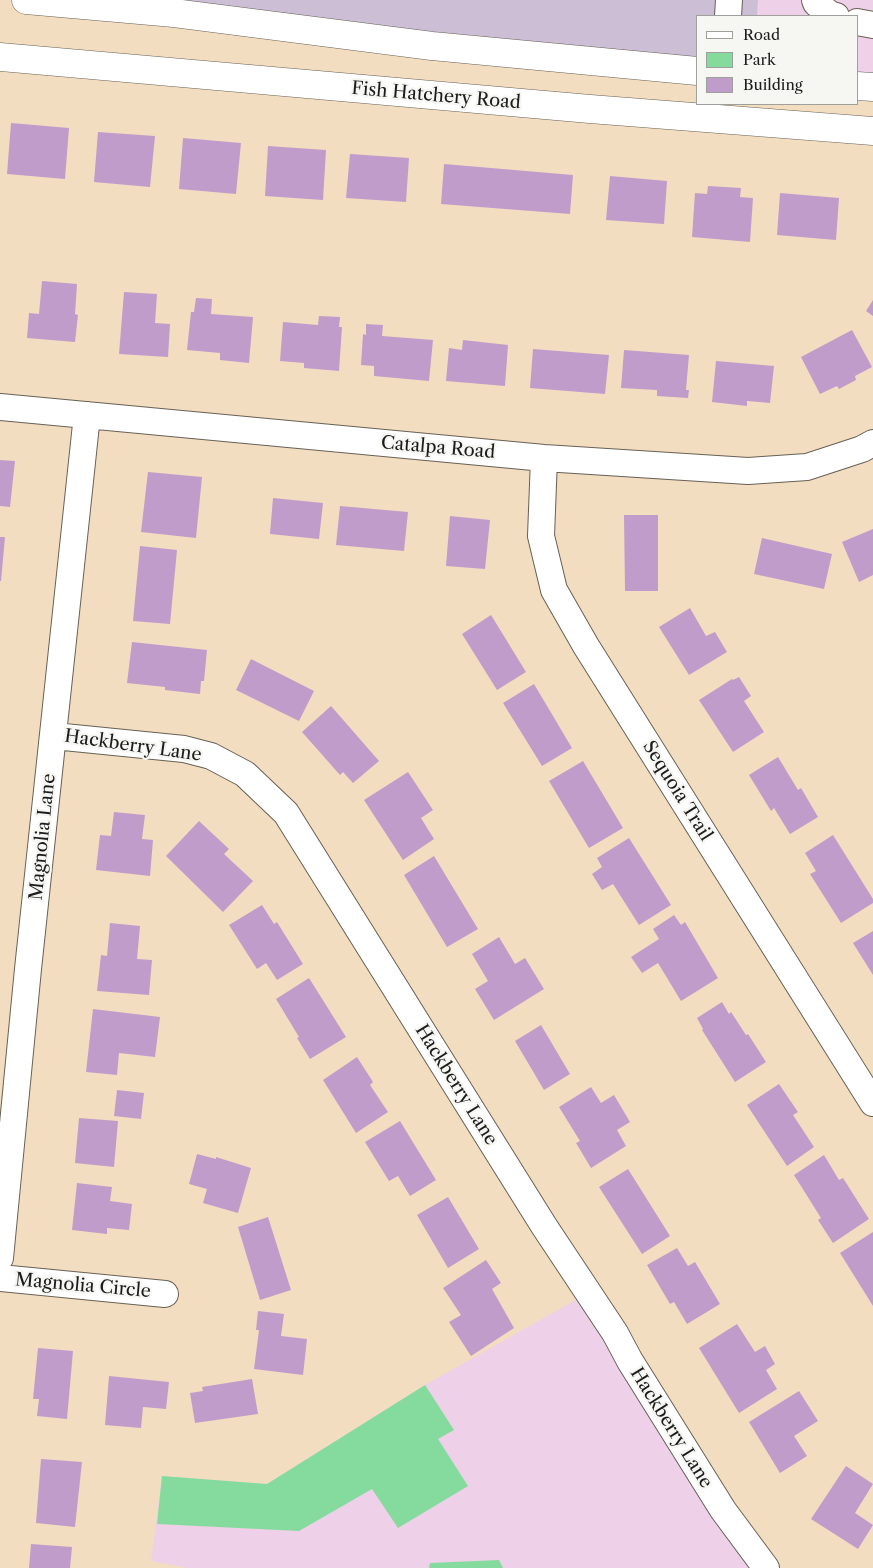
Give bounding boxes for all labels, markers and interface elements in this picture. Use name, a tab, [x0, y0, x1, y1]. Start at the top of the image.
legend	[696, 15, 858, 105]
text: Road	[743, 25, 780, 44]
text: Park	[743, 50, 776, 69]
text: Building	[743, 75, 803, 94]
street label: Fish Hatchery Road	[350, 78, 522, 114]
street label: Catalpa Road	[380, 432, 496, 464]
street label: Hackberry Lane	[63, 726, 203, 766]
street label: Sequoia Trail	[638, 737, 716, 845]
street label: Magnolia Lane	[26, 773, 60, 901]
street label: Hackberry Lane	[410, 1021, 502, 1149]
street label: Magnolia Circle	[14, 1269, 152, 1303]
street label: Hackberry Lane	[625, 1364, 717, 1492]

